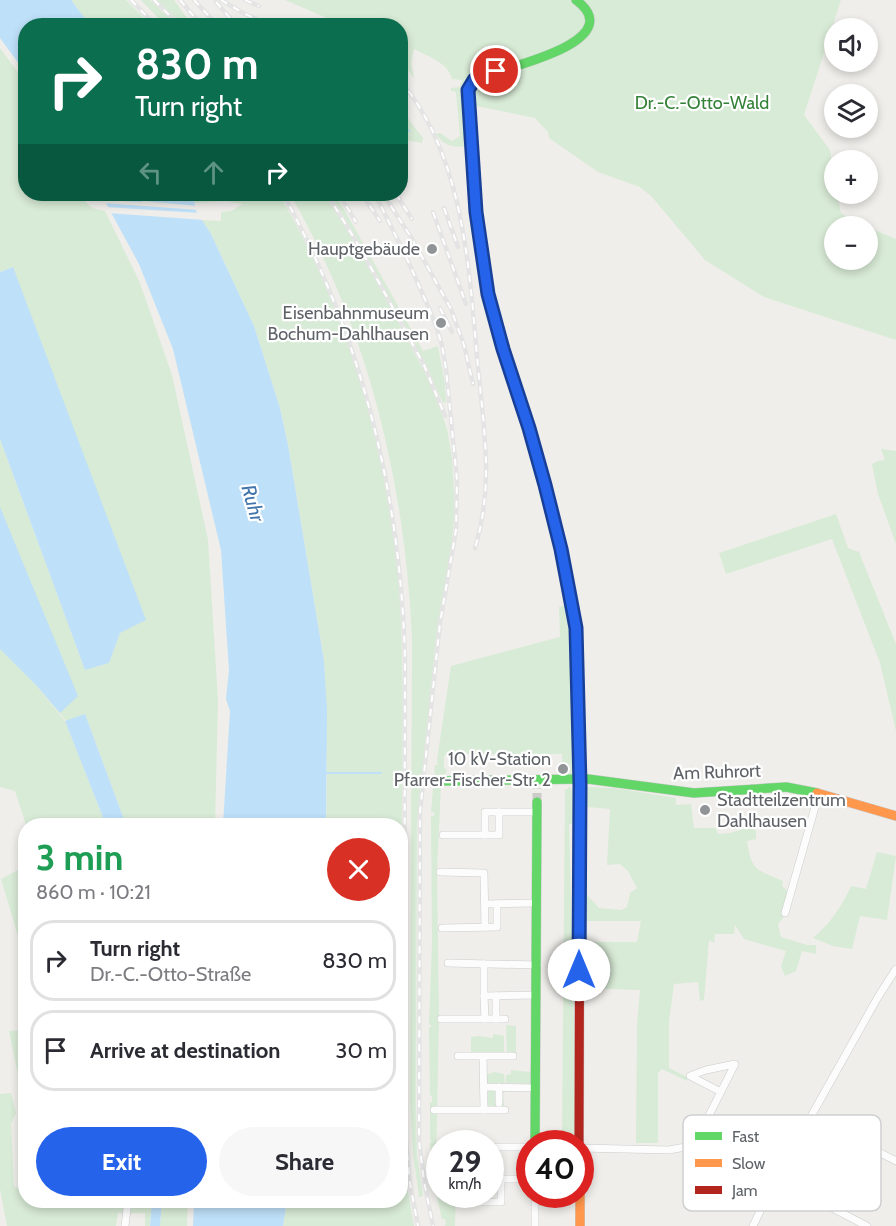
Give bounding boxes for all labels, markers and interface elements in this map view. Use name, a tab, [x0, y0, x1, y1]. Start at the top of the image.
map controls	[824, 18, 878, 270]
button: sound	[824, 18, 878, 72]
text: 830 m	[135, 38, 259, 90]
icon: right	[36, 42, 114, 120]
pin	[470, 45, 521, 96]
icon: arrive	[479, 54, 512, 87]
button: layers	[824, 84, 878, 138]
text: Turn right	[135, 90, 242, 123]
park label: Dr.-C.-Otto-Wald	[635, 92, 769, 114]
button: +	[824, 150, 878, 204]
icon: left	[134, 156, 167, 189]
icon: ahead	[197, 156, 230, 189]
icon: right	[260, 156, 293, 189]
button: −	[824, 216, 878, 270]
place label: Hauptgebäude	[308, 238, 420, 260]
marker: Hauptgebäude	[425, 242, 439, 256]
place label: Eisenbahnmuseum Bochum-Dahlhausen	[267, 302, 429, 345]
marker: Eisenbahnmuseum Bochum-Dahlhausen	[434, 316, 448, 330]
water label: Ruhr	[236, 482, 270, 525]
place label: 10 kV-Station Pfarrer-Fischer-Str. 2	[394, 748, 551, 791]
street label: Am Ruhrort	[673, 759, 761, 785]
marker: 10 kV-Station Pfarrer-Fischer-Str. 2	[556, 762, 570, 776]
place label: Stadtteilzentrum Dahlhausen	[717, 789, 846, 832]
marker: Stadtteilzentrum Dahlhausen	[698, 803, 712, 817]
text: 3 min	[36, 835, 123, 879]
button: close	[327, 838, 390, 901]
text: 860 m · 10:21	[36, 880, 151, 904]
text: Turn right	[90, 935, 180, 962]
position arrow	[547, 938, 611, 1002]
icon: right	[39, 944, 72, 977]
text: 830 m	[322, 947, 387, 974]
text: Dr.-C.-Otto-Straße	[90, 962, 251, 986]
icon: arrive	[39, 1034, 72, 1067]
text: Arrive at destination	[90, 1037, 280, 1064]
text: 30 m	[335, 1037, 387, 1064]
legend	[683, 1115, 881, 1211]
button: Exit	[36, 1127, 207, 1196]
button: Share	[219, 1127, 390, 1196]
text: Fast	[732, 1127, 760, 1146]
speed limit sign: 40	[516, 1130, 594, 1208]
text: 29	[449, 1143, 481, 1180]
text: Slow	[732, 1154, 766, 1173]
text: km/h	[449, 1175, 481, 1193]
text: Jam	[731, 1181, 758, 1200]

